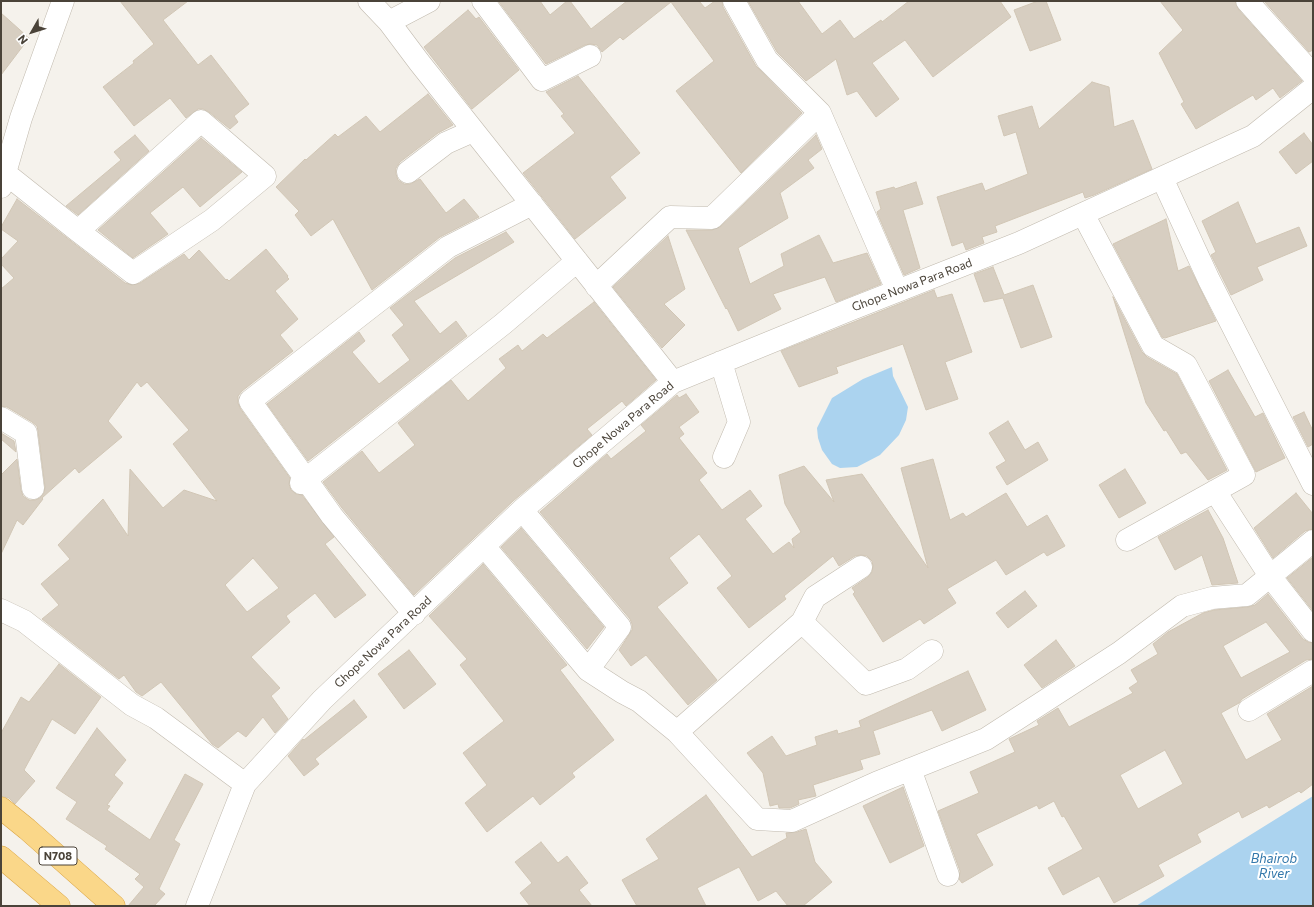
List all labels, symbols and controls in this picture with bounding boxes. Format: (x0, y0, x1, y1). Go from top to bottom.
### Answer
north arrow (12, 12, 52, 52)
text: N (15, 33, 30, 47)
street label: Ghope Nowa Para Road (850, 255, 974, 315)
street label: Ghope Nowa Para Road (569, 378, 677, 472)
street label: Ghope Nowa Para Road (331, 593, 435, 691)
road number: N708 (39, 847, 77, 865)
water label: Bhairob River (1251, 851, 1297, 882)

